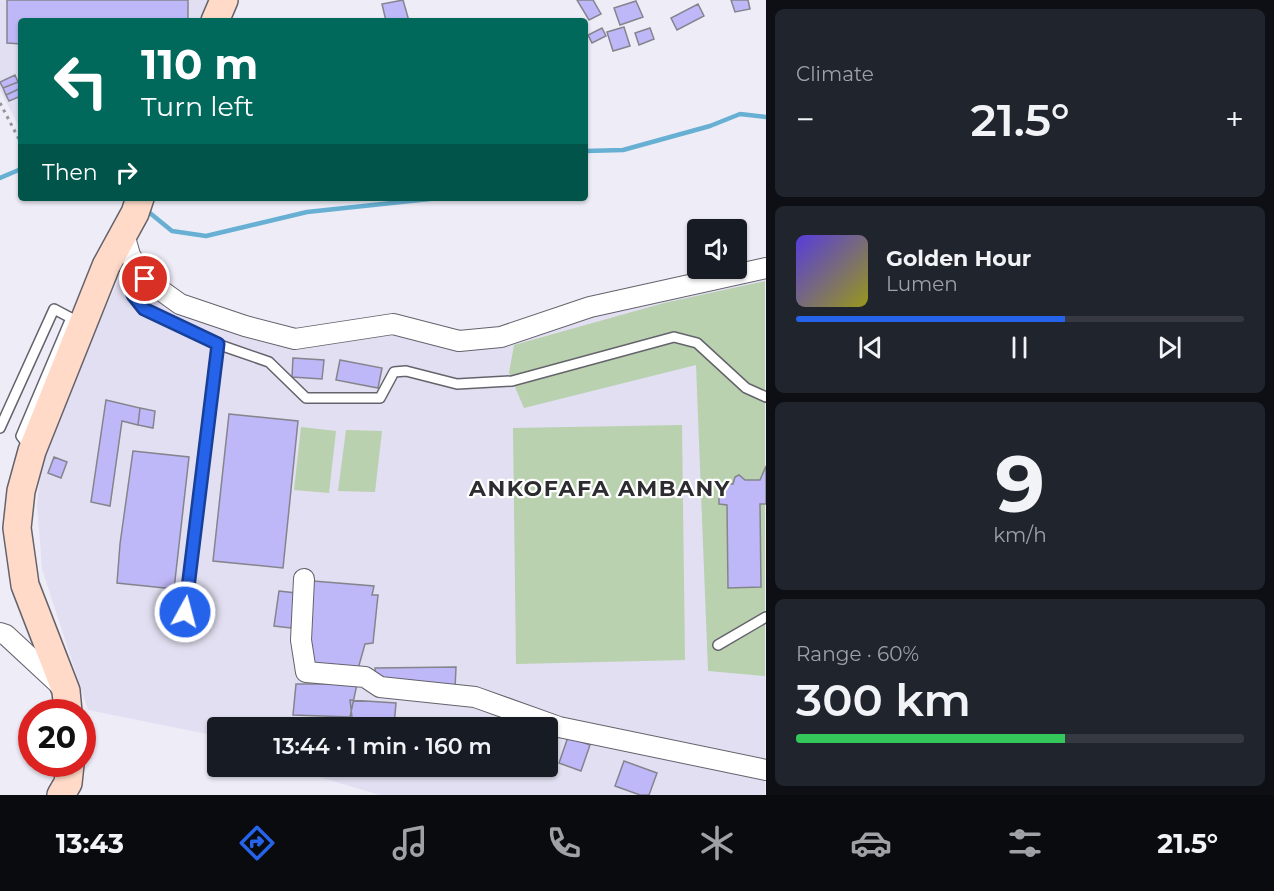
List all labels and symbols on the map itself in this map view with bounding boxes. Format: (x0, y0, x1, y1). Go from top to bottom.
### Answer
pin (119, 253, 170, 304)
district label: ANKOFAFA AMBANY (468, 475, 731, 502)
position arrow (153, 580, 217, 644)
speed limit sign: 20 (18, 699, 96, 777)

